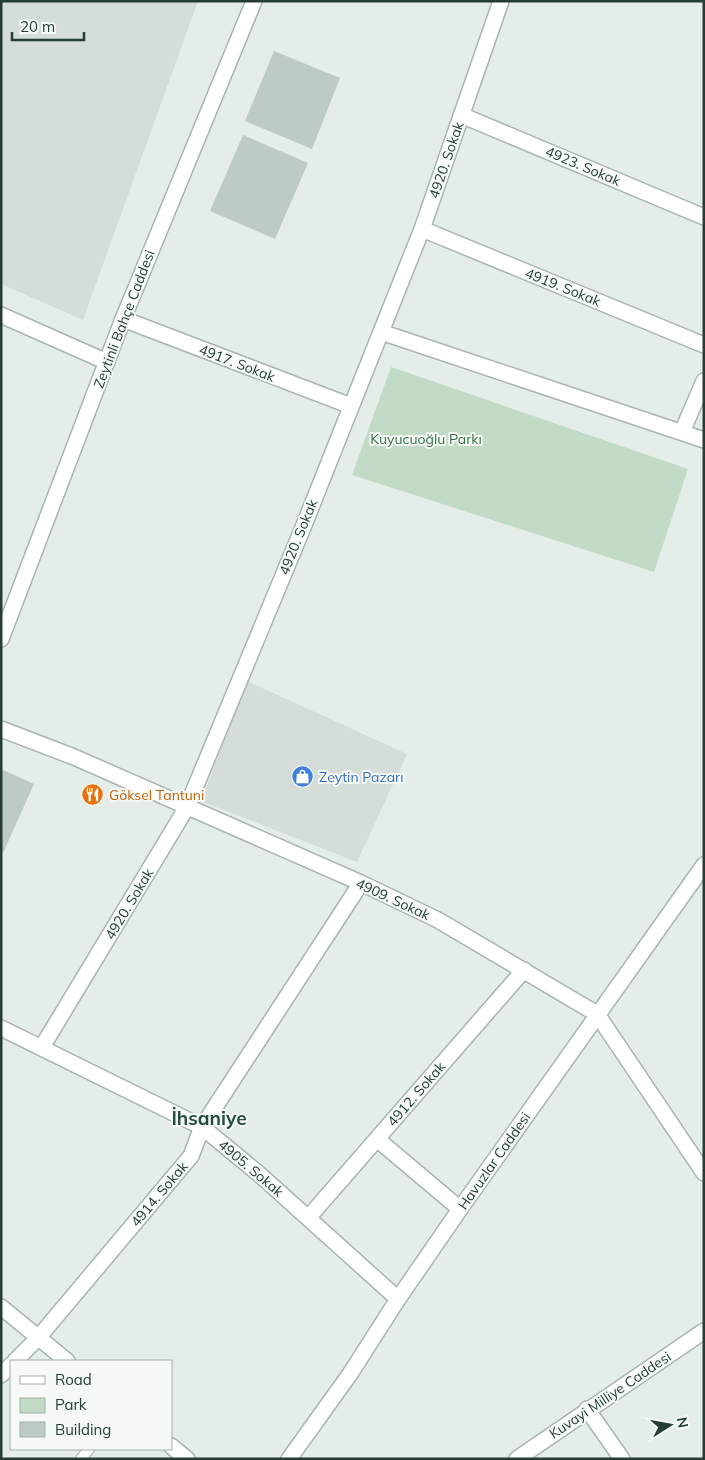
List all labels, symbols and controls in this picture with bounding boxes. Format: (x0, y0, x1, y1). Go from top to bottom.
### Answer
scale bar (12, 10, 85, 42)
text: 20 m (20, 17, 55, 36)
street label: 4920. Sokak (424, 119, 468, 201)
street label: 4923. Sokak (543, 142, 624, 190)
street label: Zeytinli Bahçe Caddesi (89, 247, 159, 391)
street label: 4919. Sokak (523, 264, 604, 311)
street label: 4917. Sokak (196, 340, 278, 386)
park label: Kuyucuoğlu Parkı (370, 430, 482, 448)
street label: 4920. Sokak (275, 496, 322, 577)
shop icon: Zeytin Pazarı (291, 765, 315, 789)
place label: Zeytin Pazarı (319, 768, 404, 786)
restaurant icon: Göksel Tantuni (81, 783, 105, 807)
place label: Göksel Tantuni (109, 786, 204, 804)
street label: 4920. Sokak (101, 864, 158, 943)
street label: 4909. Sokak (353, 874, 434, 924)
street label: 4912. Sokak (383, 1057, 450, 1130)
district label: İhsaniye (171, 1106, 247, 1130)
street label: Havuzlar Caddesi (454, 1109, 534, 1213)
street label: 4905. Sokak (215, 1135, 288, 1201)
street label: 4914. Sokak (126, 1157, 192, 1230)
street label: Kuvayi Milliye Caddesi (546, 1347, 674, 1443)
legend (10, 1360, 172, 1450)
text: Road (55, 1370, 92, 1389)
text: Park (55, 1395, 87, 1414)
north arrow (645, 1400, 695, 1450)
text: N (673, 1416, 693, 1429)
text: Building (55, 1420, 111, 1439)

